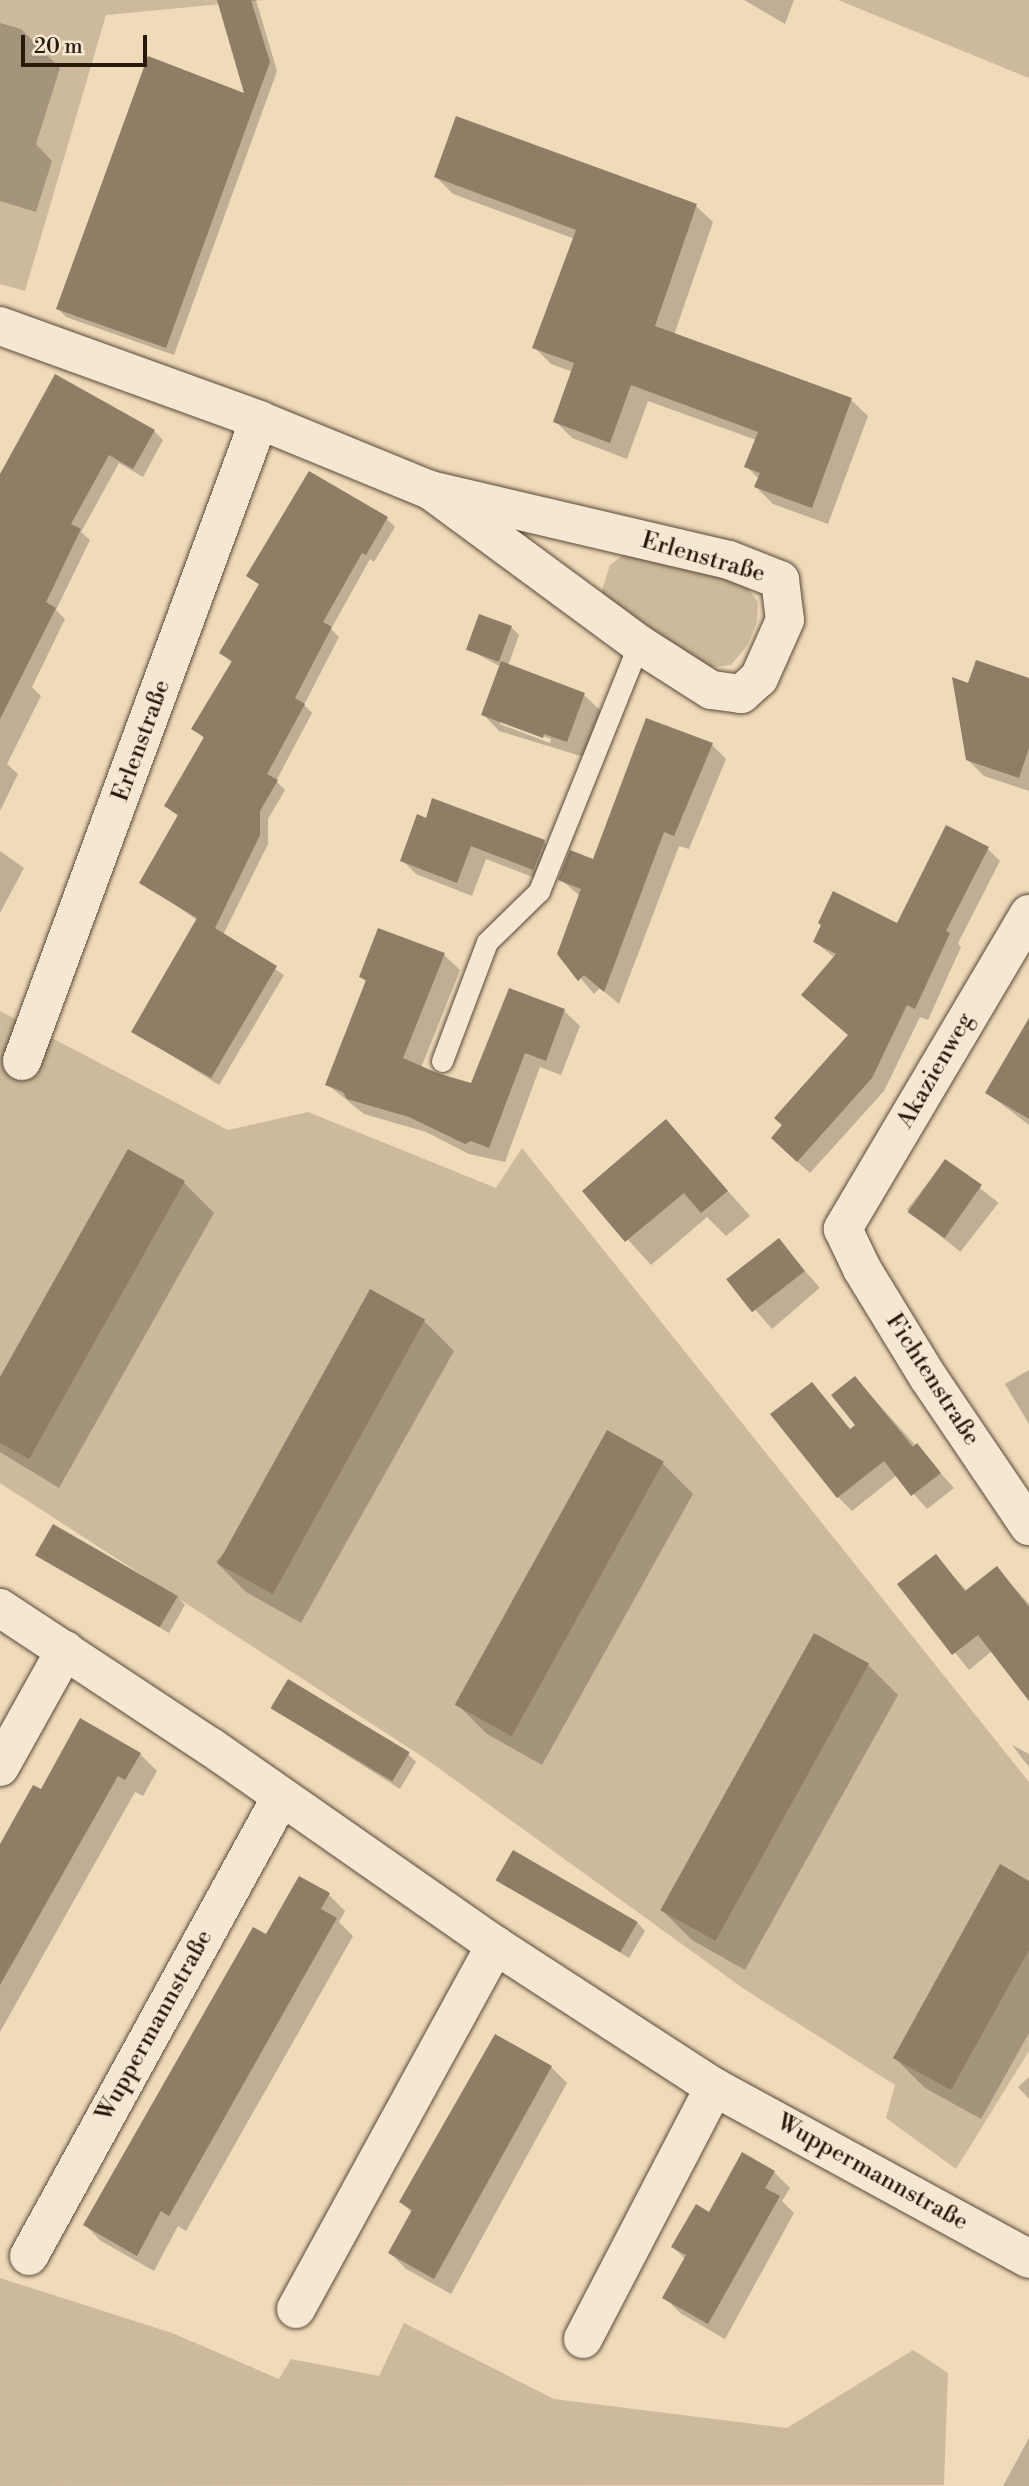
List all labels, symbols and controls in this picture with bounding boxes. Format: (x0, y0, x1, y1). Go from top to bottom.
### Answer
scale bar (24, 21, 150, 65)
text: 20 m (34, 34, 83, 60)
street label: Erlenstraße (638, 527, 768, 589)
street label: Erlenstraße (107, 676, 177, 806)
street label: Akazienweg (891, 1008, 981, 1134)
street label: Fichtenstraße (879, 1309, 985, 1451)
street label: Wuppermannstraße (90, 1925, 220, 2127)
street label: Wuppermannstraße (771, 2108, 973, 2238)

